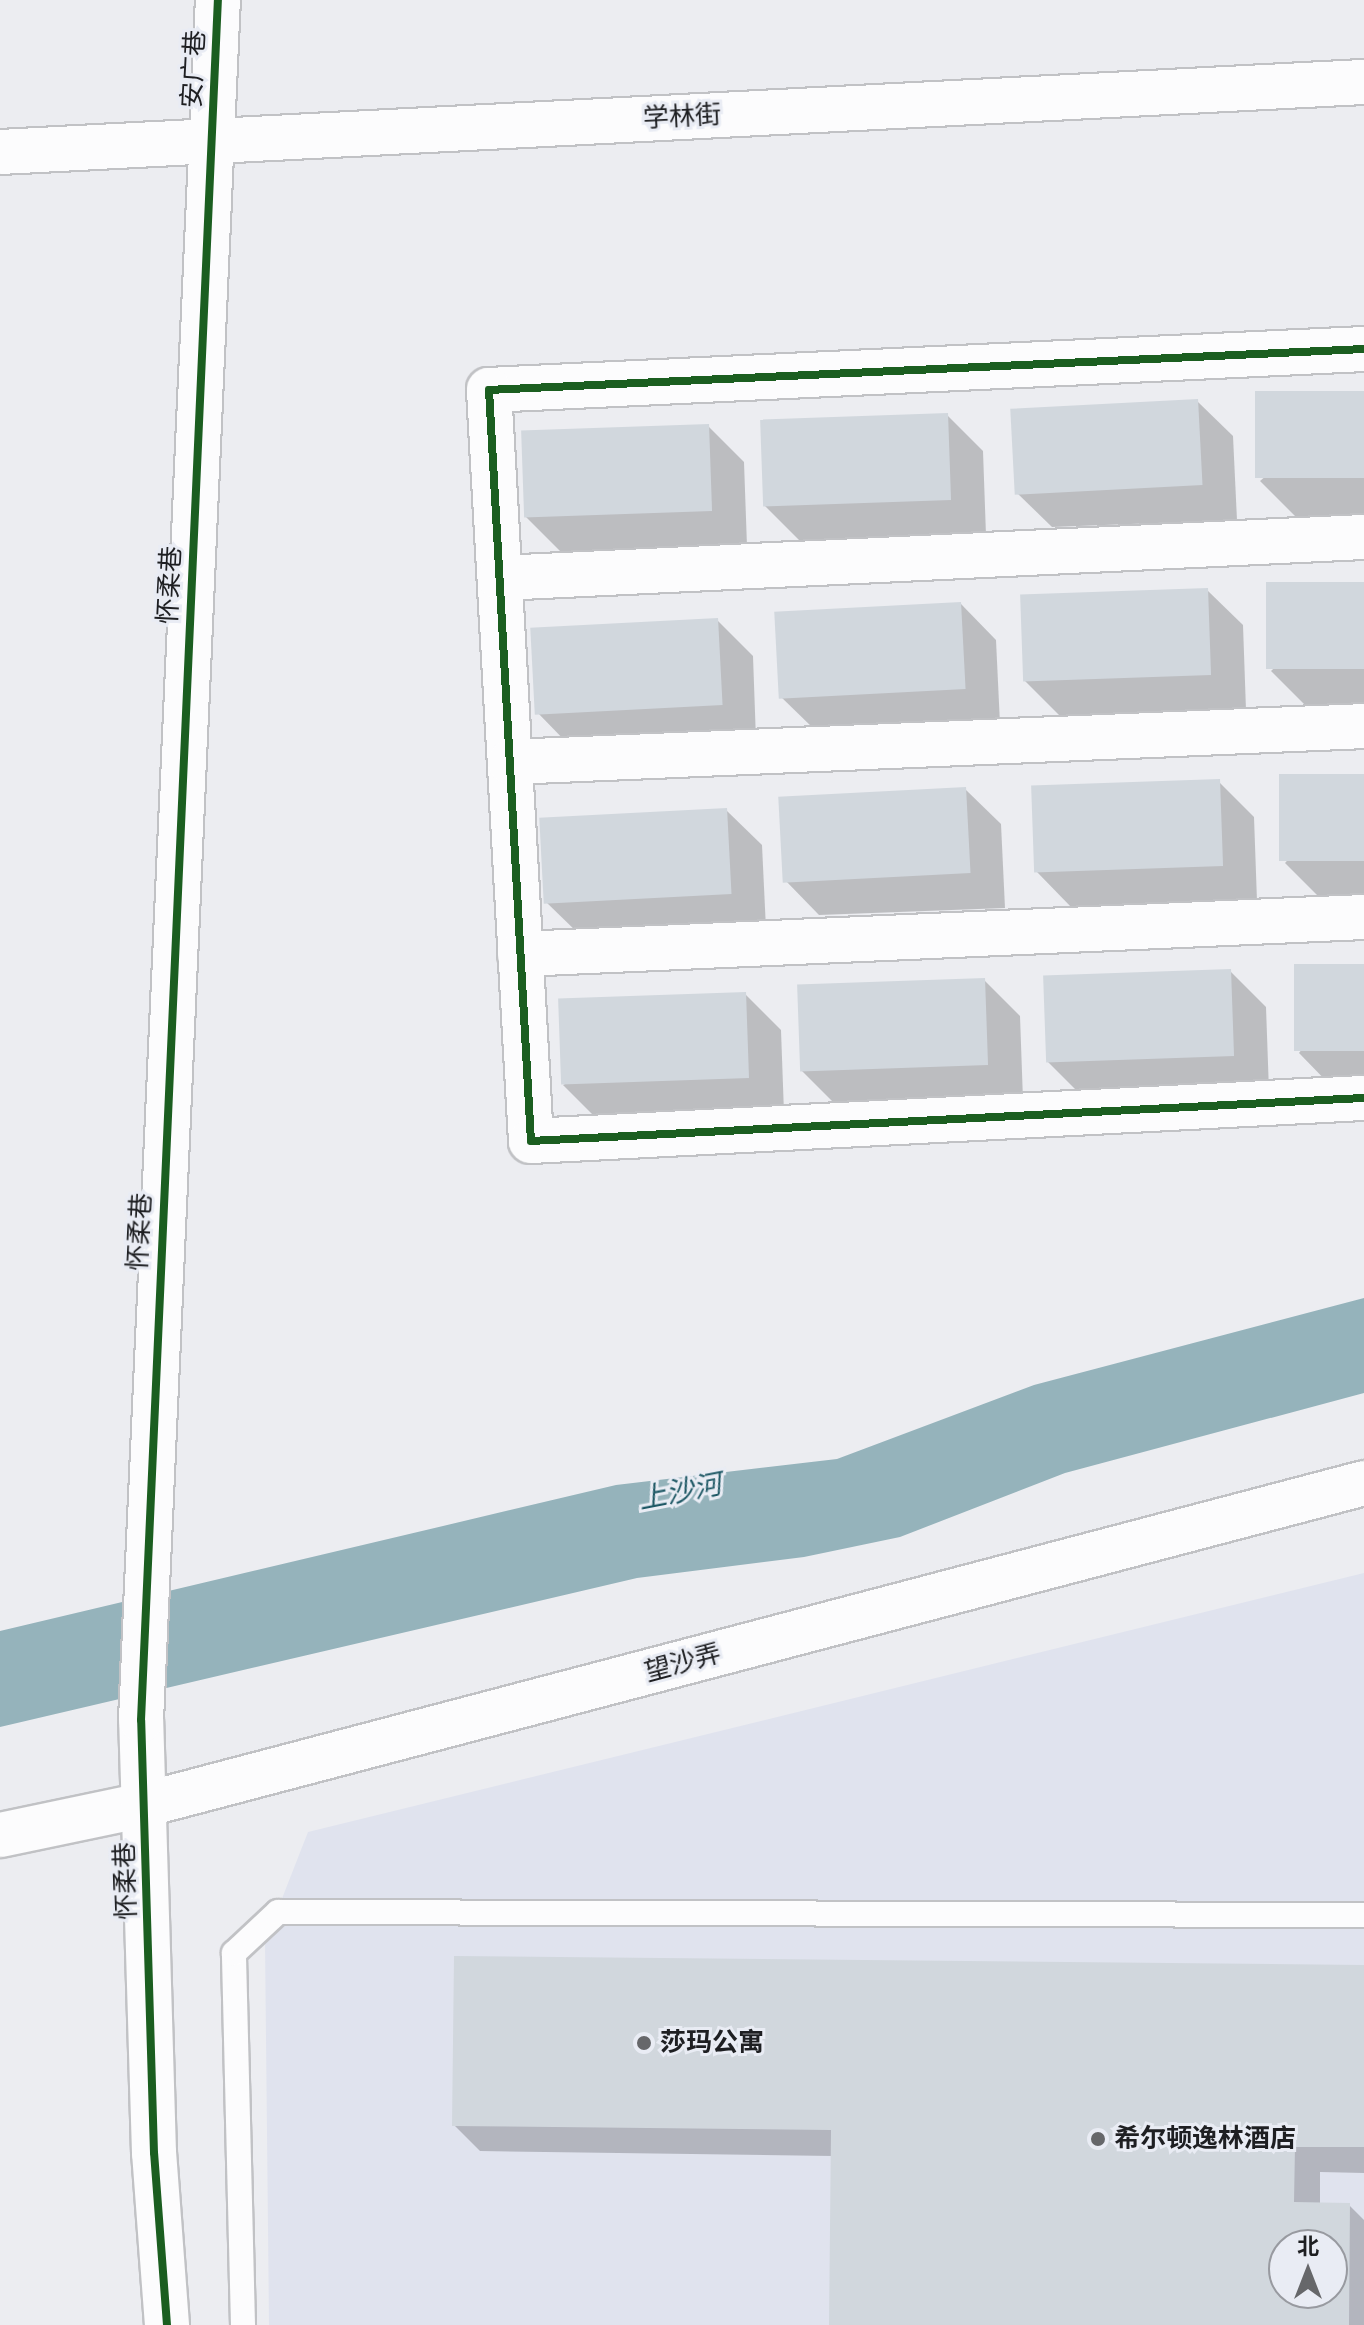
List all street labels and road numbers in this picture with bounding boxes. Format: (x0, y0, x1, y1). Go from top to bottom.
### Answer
street label: 安广巷 (176, 29, 212, 109)
street label: 学林街 (642, 99, 722, 135)
street label: 怀柔巷 (152, 545, 188, 625)
street label: 怀柔巷 (122, 1192, 158, 1272)
street label: 望沙弄 (641, 1638, 725, 1688)
street label: 怀柔巷 (109, 1841, 143, 1921)

